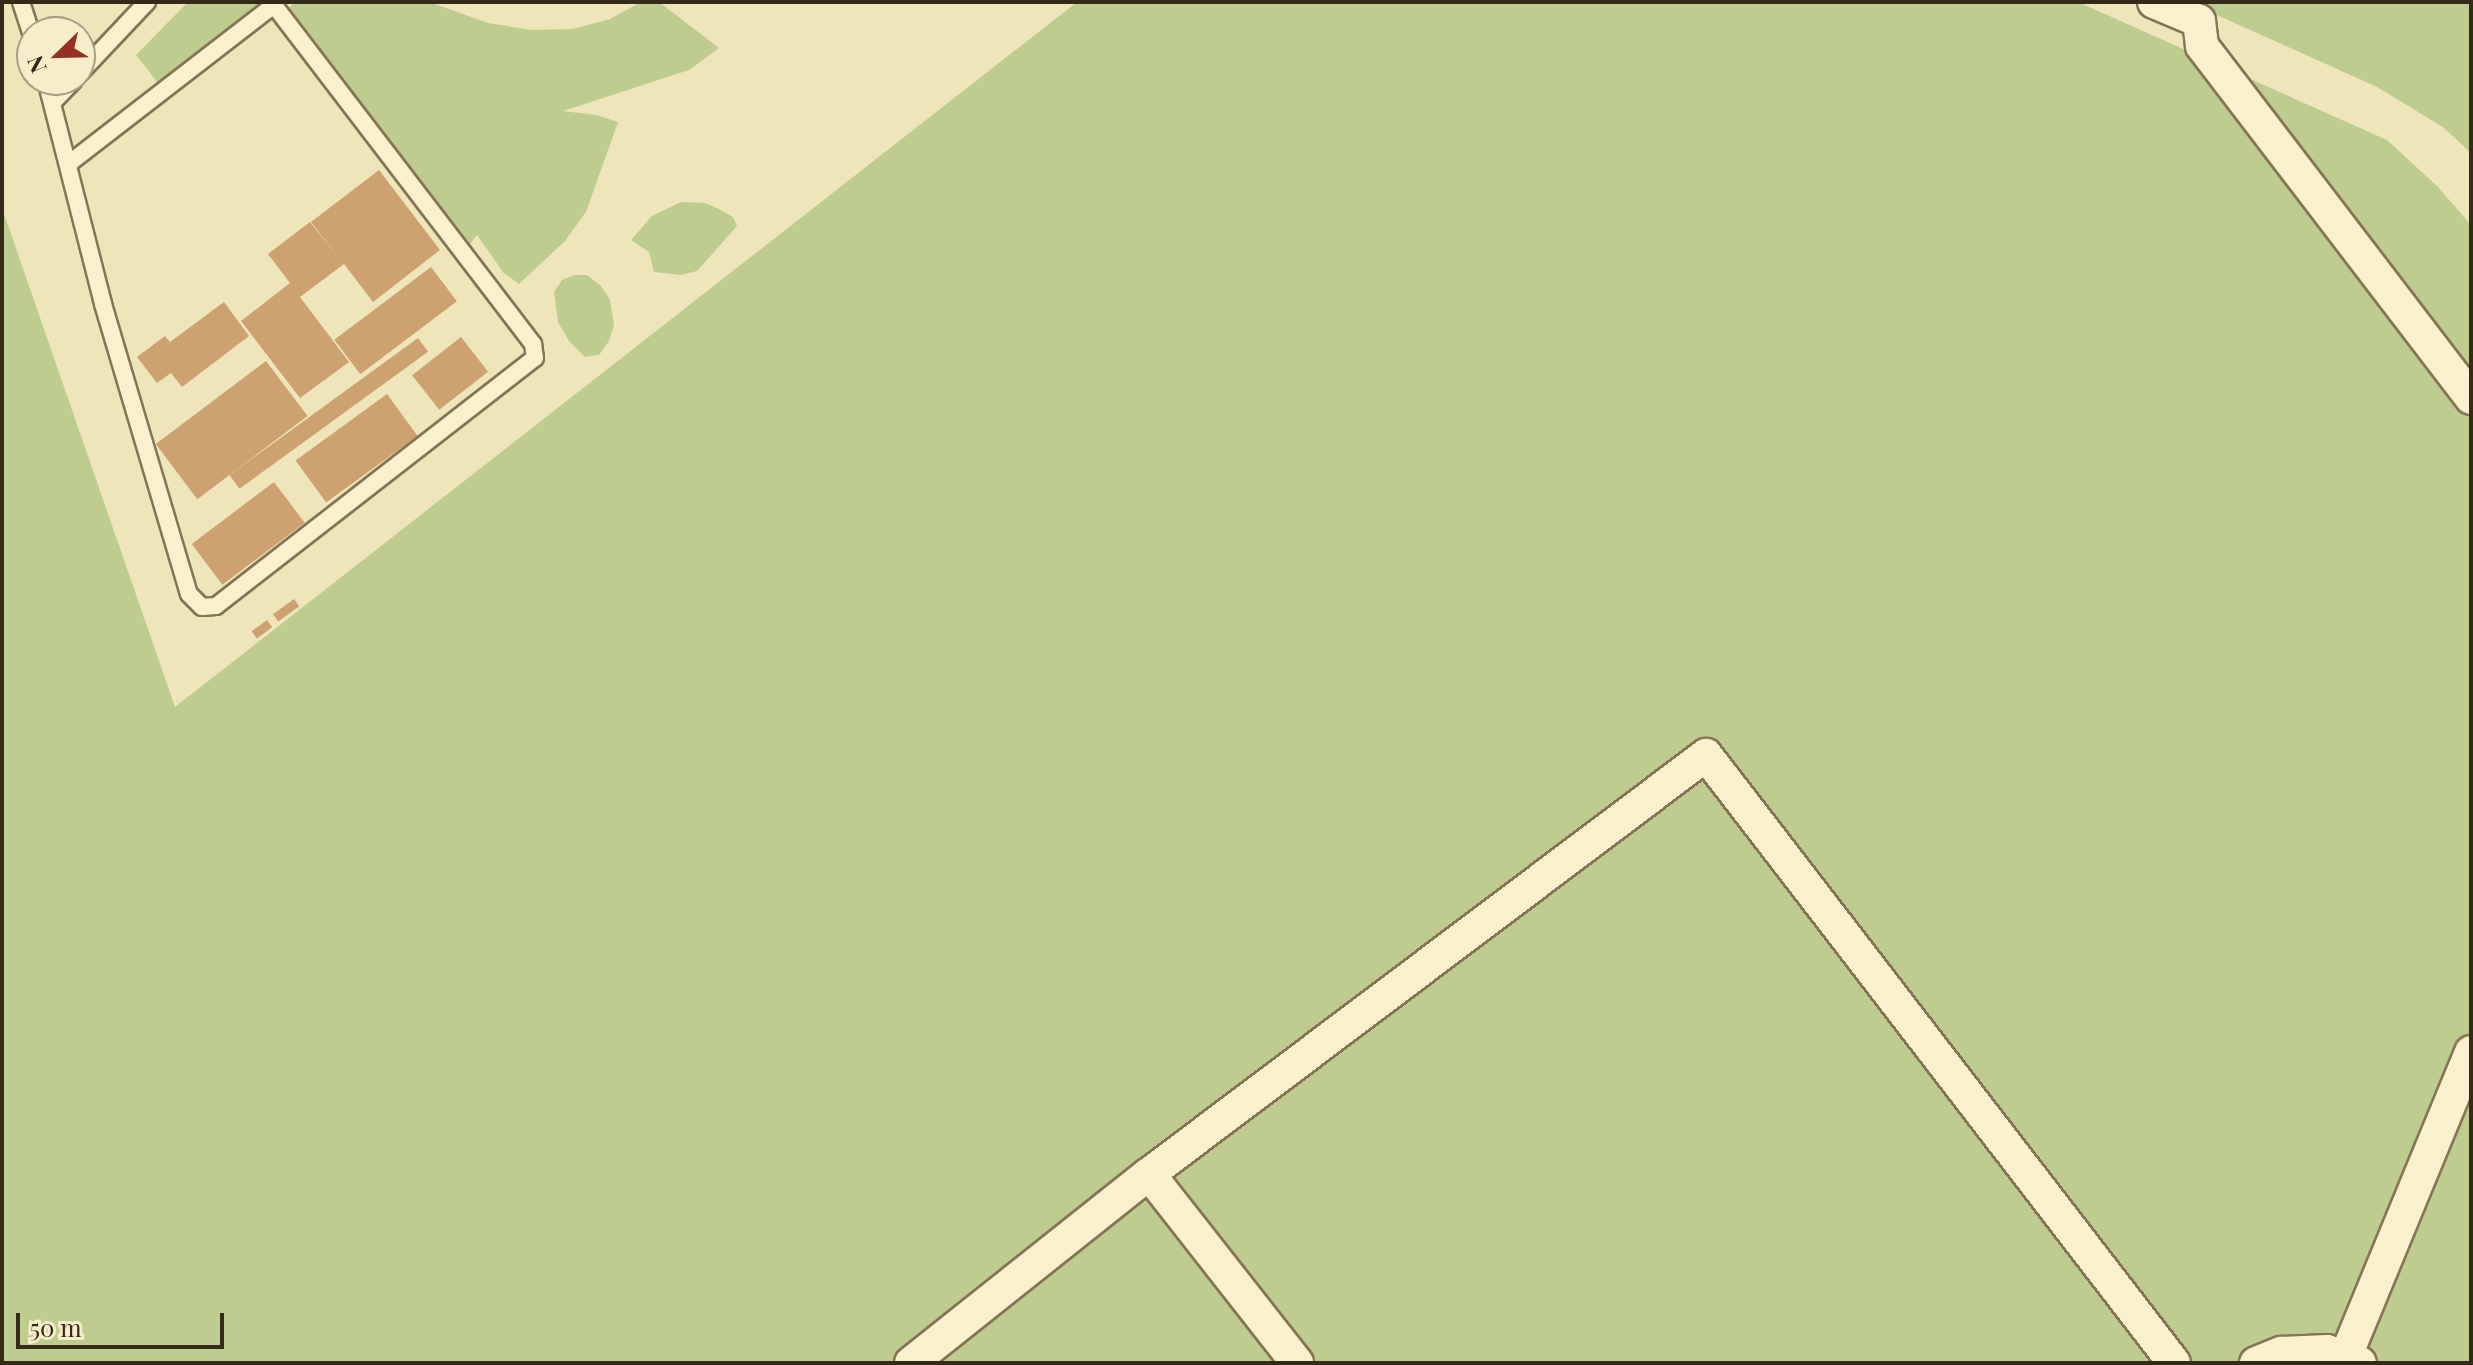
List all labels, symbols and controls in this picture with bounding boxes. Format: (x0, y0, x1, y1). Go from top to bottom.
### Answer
north arrow (16, 16, 96, 96)
text: N (19, 51, 53, 78)
scale bar (20, 1297, 228, 1347)
text: 50 m (30, 1311, 82, 1343)

